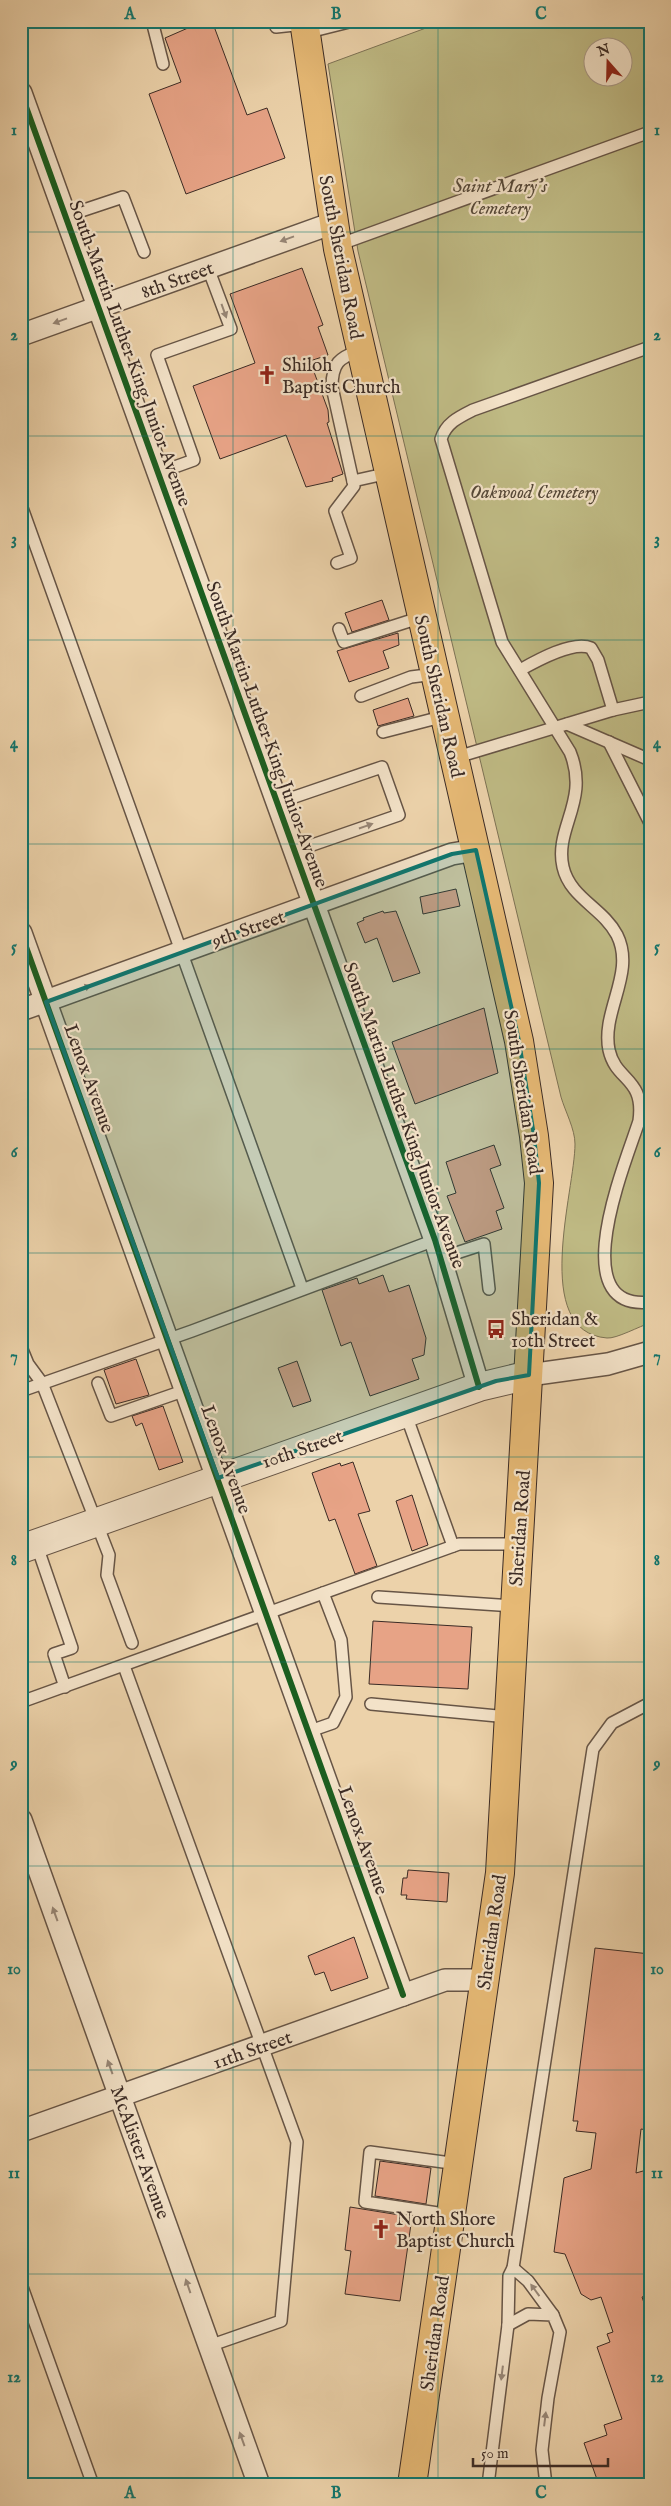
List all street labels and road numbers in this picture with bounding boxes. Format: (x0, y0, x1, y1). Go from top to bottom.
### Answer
street label: South Sheridan Road (312, 173, 368, 342)
street label: South Martin Luther King Junior Avenue (62, 197, 196, 510)
street label: 8th Street (138, 257, 218, 305)
street label: South Martin Luther King Junior Avenue (199, 578, 333, 891)
street label: South Sheridan Road (408, 613, 469, 781)
street label: 9th Street (208, 905, 289, 955)
street label: South Martin Luther King Junior Avenue (336, 959, 470, 1272)
street label: South Sheridan Road (497, 1008, 547, 1177)
street label: Lenox Avenue (57, 1021, 119, 1137)
street label: Lenox Avenue (194, 1402, 256, 1518)
street label: 10th Street (259, 1425, 347, 1475)
street label: Sheridan Road (505, 1469, 537, 1587)
street label: Lenox Avenue (331, 1783, 393, 1899)
street label: Sheridan Road (473, 1872, 513, 1991)
street label: 11th Street (210, 2026, 296, 2076)
street label: McAlister Avenue (104, 2083, 174, 2223)
street label: Sheridan Road (416, 2273, 456, 2392)

